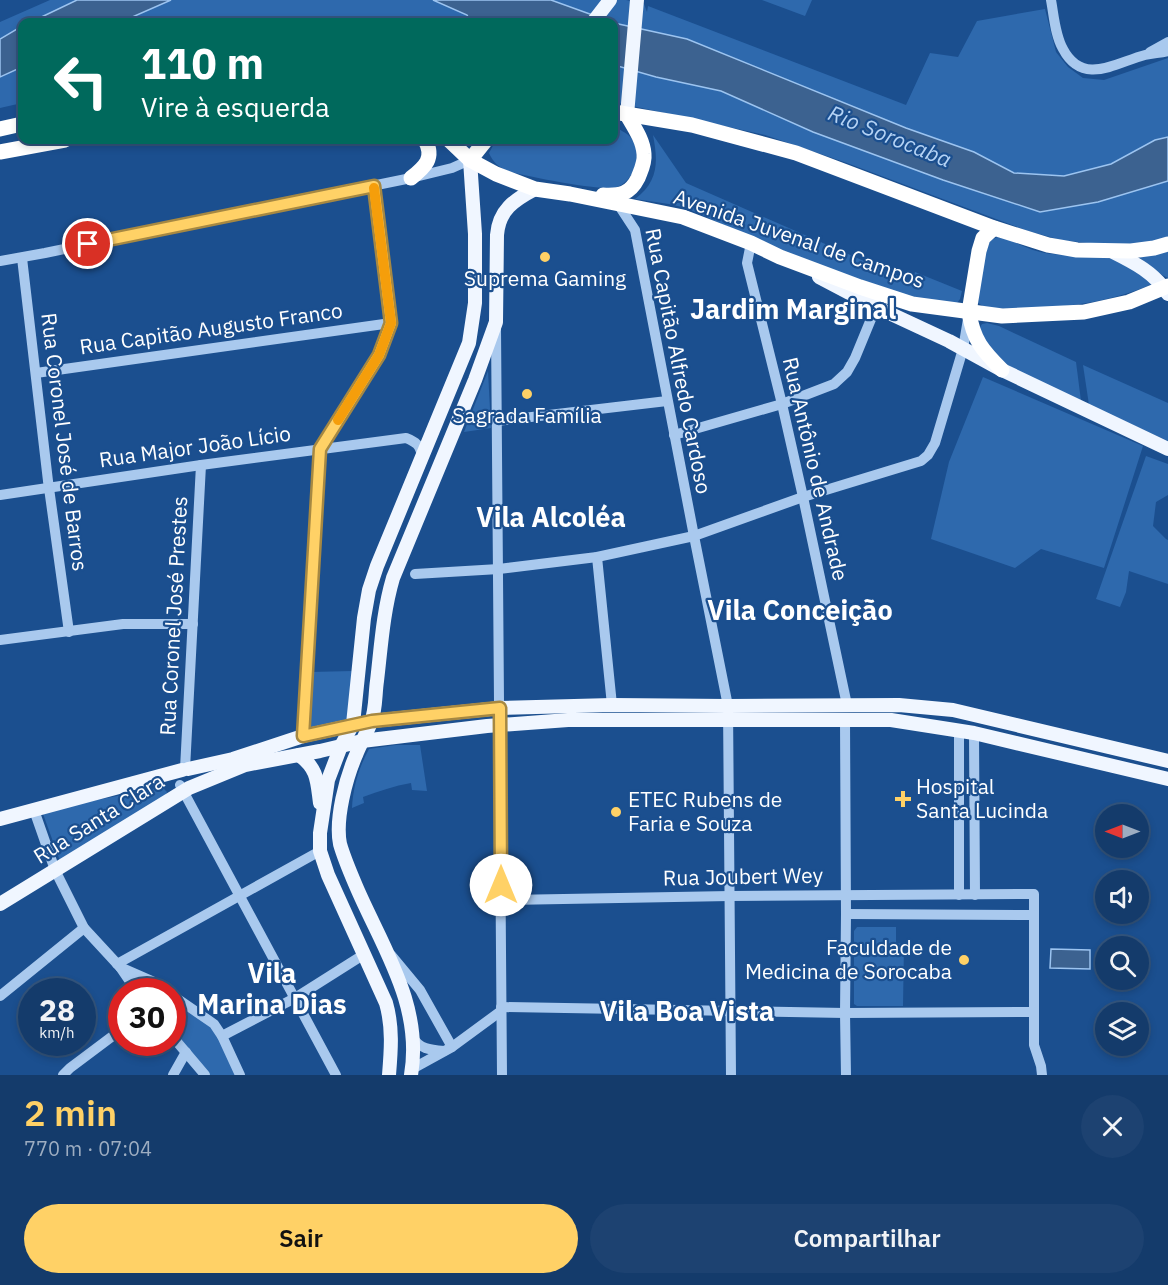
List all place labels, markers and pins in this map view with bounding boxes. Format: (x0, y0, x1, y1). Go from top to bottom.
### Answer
pin (62, 218, 113, 269)
marker: Suprema Gaming (538, 250, 552, 264)
place label: Suprema Gaming (464, 264, 626, 292)
marker: Sagrada Família (520, 387, 534, 401)
place label: Sagrada Família (452, 401, 602, 429)
place label: Hospital Santa Lucinda (916, 772, 1048, 824)
place label: ETEC Rubens de Faria e Souza (628, 785, 782, 837)
marker: Hospital Santa Lucinda (894, 790, 912, 808)
marker: ETEC Rubens de Faria e Souza (609, 805, 623, 819)
place label: Faculdade de Medicina de Sorocaba (745, 933, 952, 985)
marker: Faculdade de Medicina de Sorocaba (957, 953, 971, 967)

